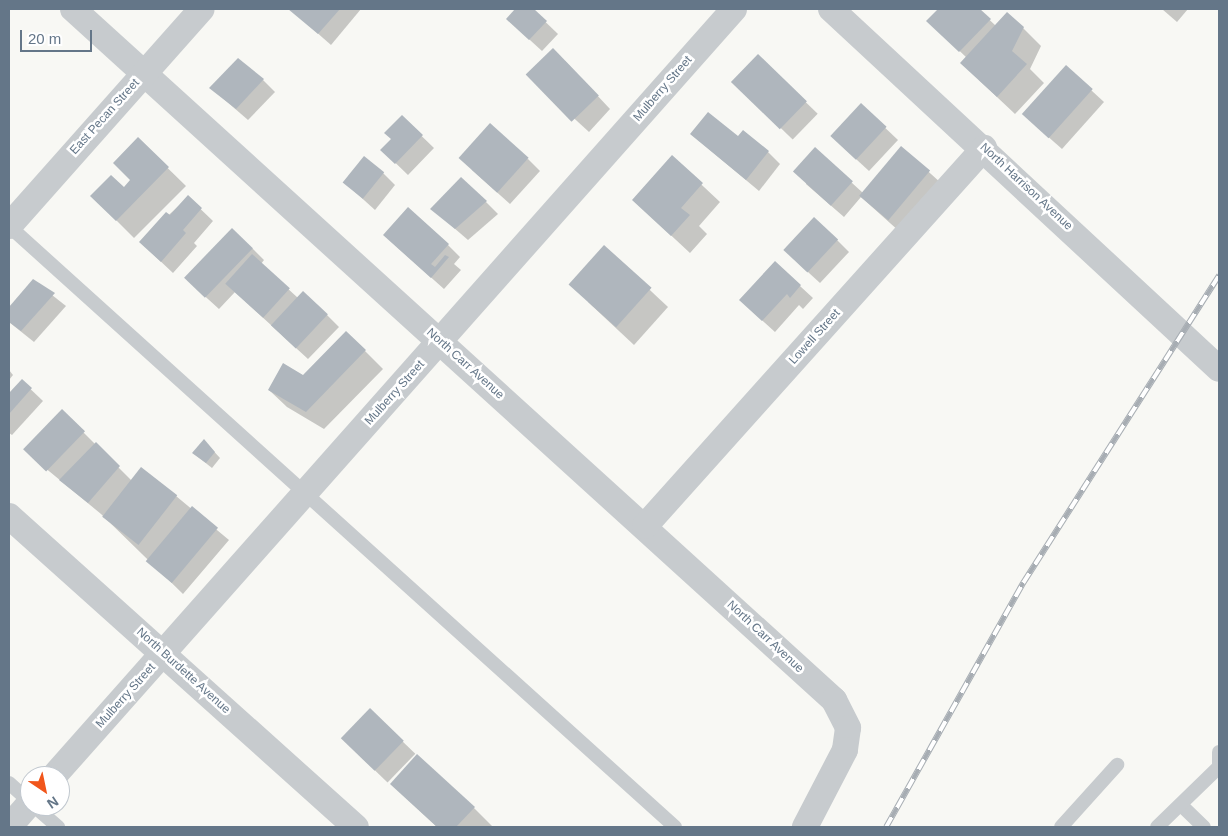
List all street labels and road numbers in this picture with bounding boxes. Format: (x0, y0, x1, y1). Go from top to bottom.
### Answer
street label: Mulberry Street (631, 53, 695, 125)
street label: East Pecan Street (67, 76, 143, 158)
street label: North Harrison Avenue (977, 140, 1075, 234)
street label: Lowell Street (786, 306, 844, 368)
street label: North Carr Avenue (423, 325, 507, 403)
street label: Mulberry Street (362, 358, 428, 428)
street label: North Carr Avenue (724, 598, 806, 676)
street label: North Burdette Avenue (133, 625, 233, 717)
street label: Mulberry Street (93, 661, 159, 731)

